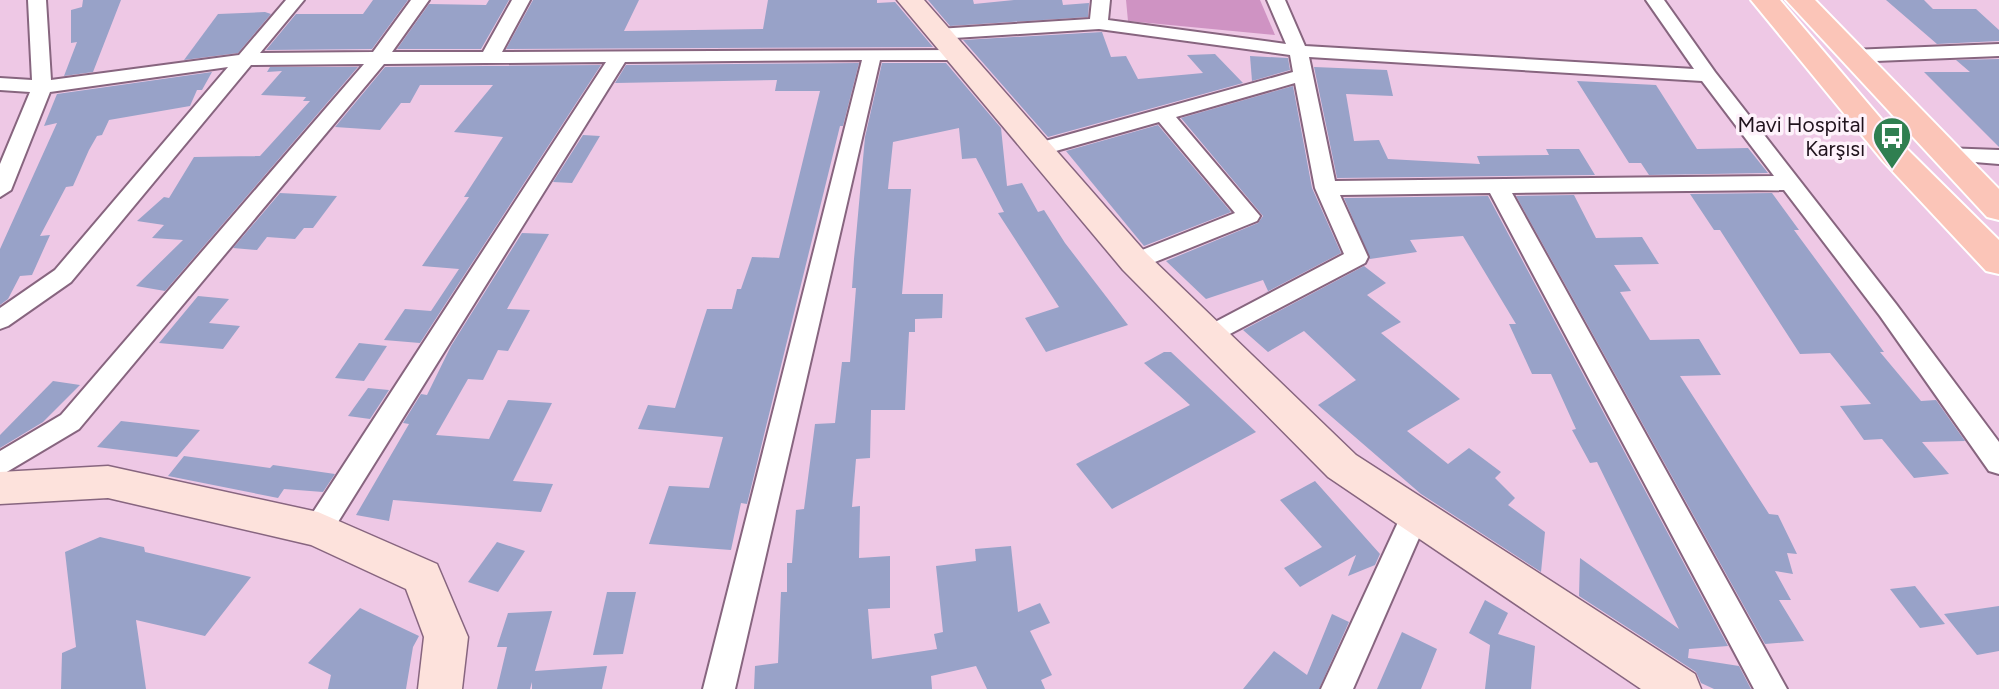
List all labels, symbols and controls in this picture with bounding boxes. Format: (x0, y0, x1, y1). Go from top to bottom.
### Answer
place label: Mavi Hospital Karşısı (1737, 112, 1865, 161)
bus stop icon: Mavi Hospital Karşısı (1871, 115, 1913, 170)

